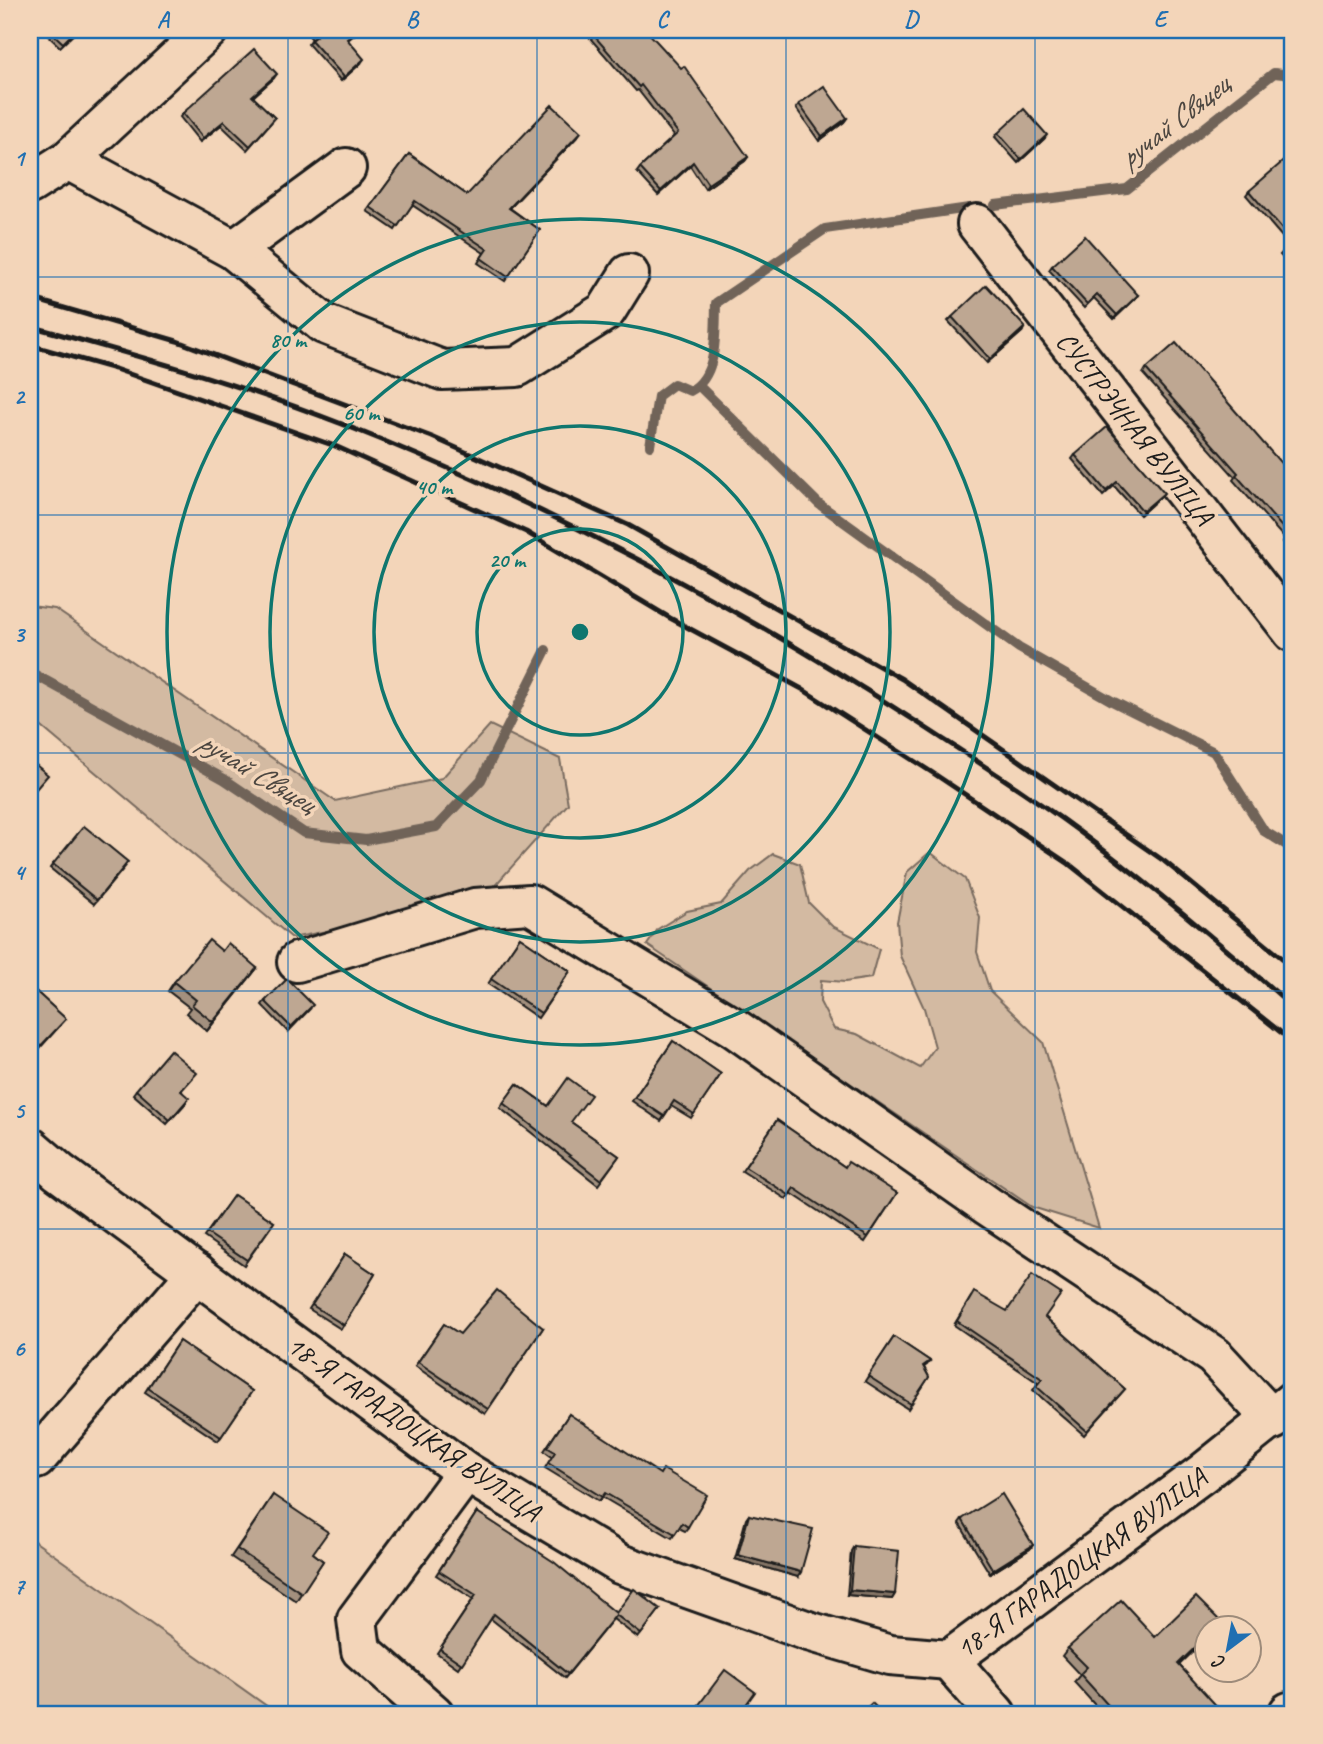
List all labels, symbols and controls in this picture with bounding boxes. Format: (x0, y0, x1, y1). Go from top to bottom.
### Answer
text: A (157, 5, 171, 34)
text: B (406, 5, 420, 34)
text: C (657, 5, 671, 34)
text: D (904, 5, 920, 34)
text: E (1154, 5, 1170, 34)
water label: ручай Свяцец (1110, 64, 1239, 177)
text: 1 (14, 144, 27, 173)
street label: СУСТРЭЧНАЯ ВУЛІЦА (1049, 324, 1223, 533)
text: 80 m (270, 327, 308, 353)
text: 2 (14, 382, 27, 411)
text: 60 m (343, 400, 381, 426)
text: 40 m (416, 474, 454, 500)
text: 20 m (489, 547, 527, 573)
text: 3 (14, 620, 27, 649)
centre of rings (568, 620, 592, 644)
water label: ручай Свяцец (190, 722, 325, 823)
text: 4 (14, 858, 27, 887)
text: 5 (14, 1096, 26, 1125)
street label: 18-Я ГАРАДОЦКАЯ ВУЛІЦА (280, 1327, 549, 1530)
text: 6 (14, 1334, 27, 1363)
street label: 18-Я ГАРАДОЦКАЯ ВУЛІЦА (949, 1459, 1215, 1666)
text: 7 (14, 1572, 27, 1601)
north arrow (1194, 1614, 1264, 1684)
text: С (1207, 1649, 1230, 1675)

